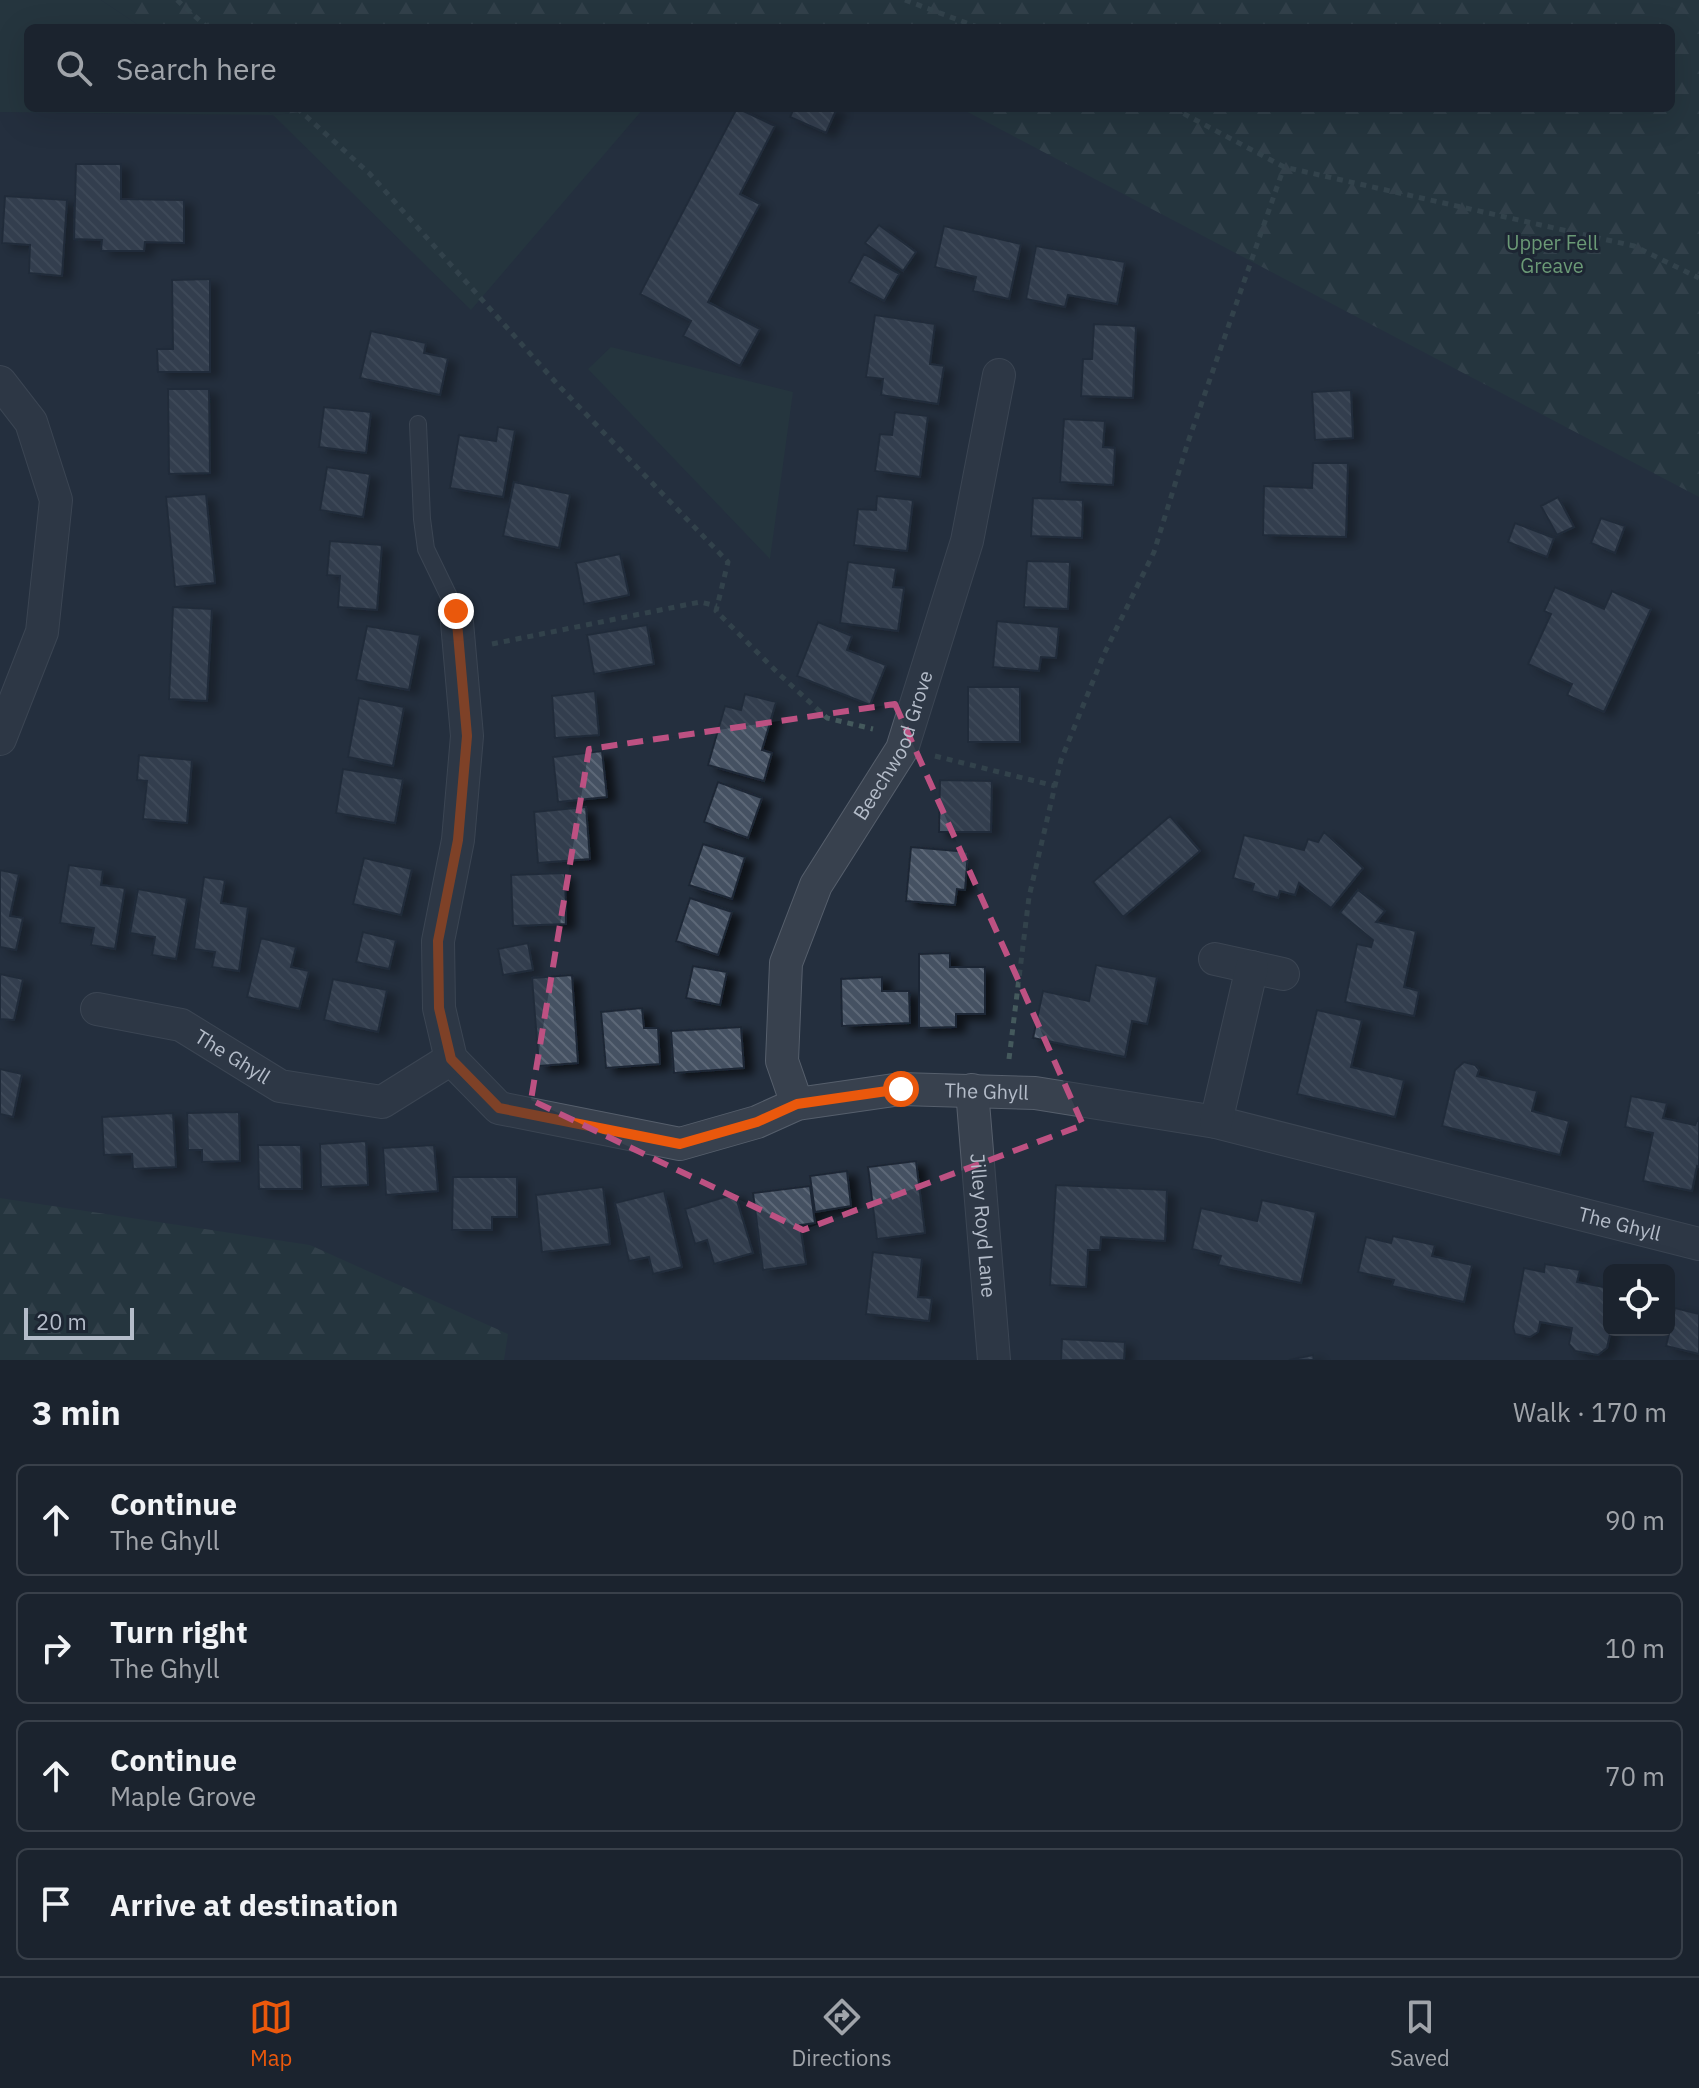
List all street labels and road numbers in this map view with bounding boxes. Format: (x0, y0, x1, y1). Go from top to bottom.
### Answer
street label: Beechwood Grove (846, 667, 939, 825)
street label: The Ghyll (190, 1023, 276, 1090)
street label: The Ghyll (944, 1076, 1029, 1106)
street label: Jilley Royd Lane (964, 1152, 1003, 1299)
street label: The Ghyll (1575, 1200, 1664, 1247)

